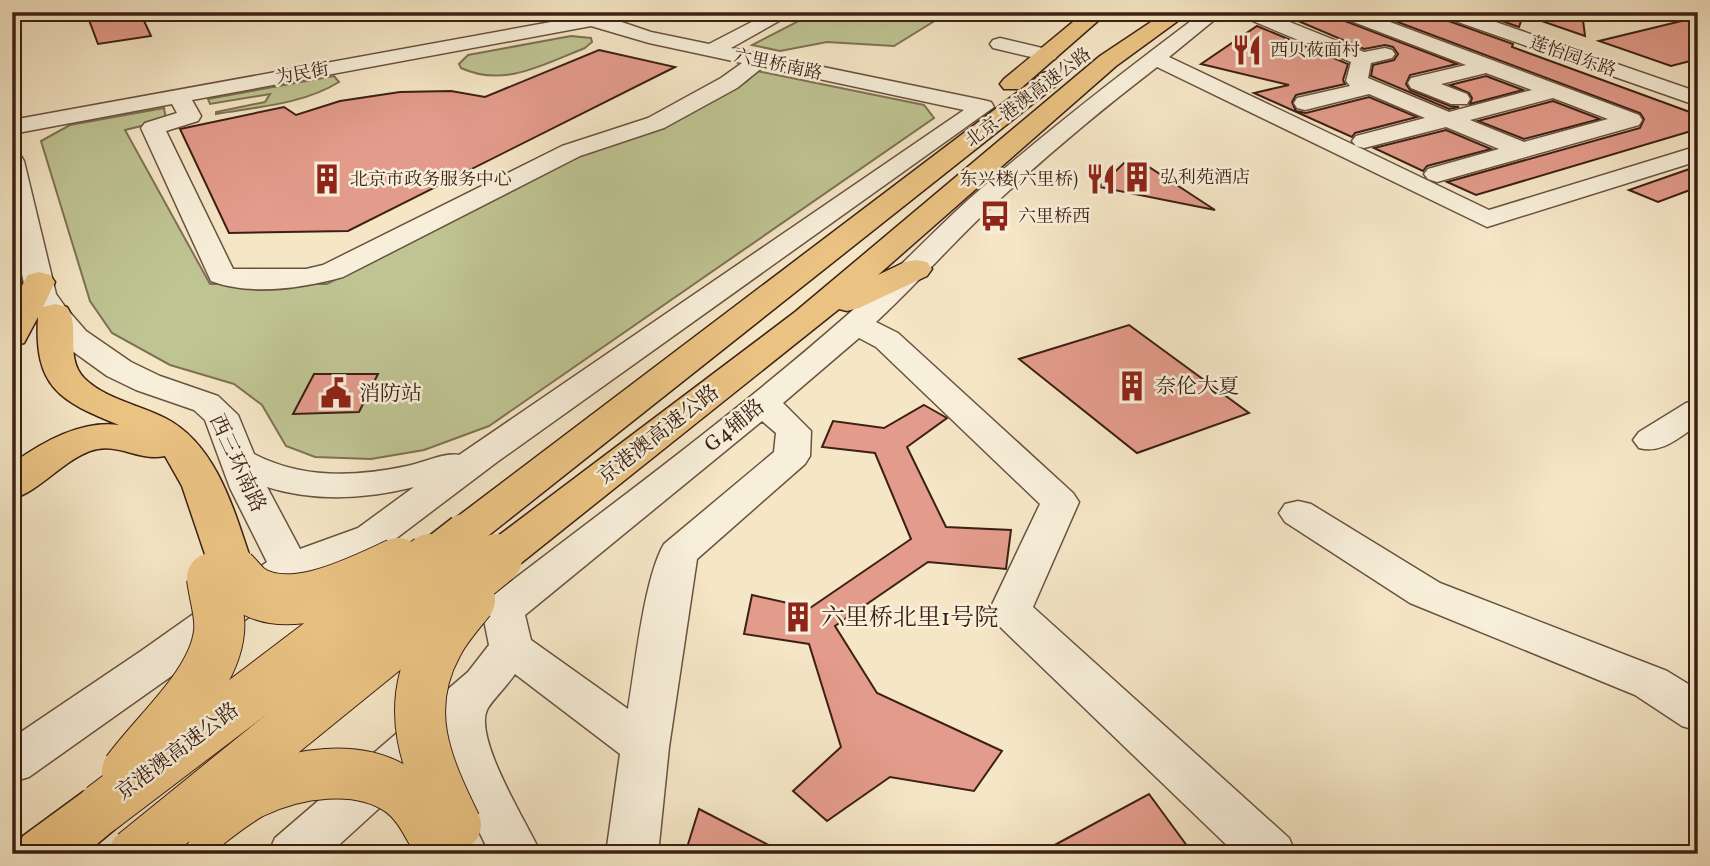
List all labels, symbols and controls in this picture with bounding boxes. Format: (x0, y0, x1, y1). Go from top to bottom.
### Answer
street label: 莲怡园东路 (1526, 31, 1619, 84)
restaurant icon: 西贝莜面村 (1230, 33, 1264, 67)
place label: 西贝莜面村 (1270, 39, 1360, 64)
street label: 北京-港澳高速公路 (961, 43, 1097, 154)
street label: 六里桥南路 (731, 44, 824, 87)
street label: 为民街 (274, 57, 331, 91)
building icon: 弘利苑酒店 (1120, 160, 1154, 194)
building icon: 北京市政务服务中心 (310, 162, 344, 196)
restaurant icon: 东兴楼(六里桥) (1084, 162, 1118, 196)
place label: 弘利苑酒店 (1160, 166, 1250, 191)
place label: 北京市政务服务中心 (350, 168, 512, 193)
place label: 东兴楼(六里桥) (960, 168, 1078, 193)
bus stop icon: 六里桥西 (978, 199, 1012, 233)
place label: 六里桥西 (1018, 205, 1090, 230)
building icon: 奈伦大夏 (1115, 369, 1149, 403)
place label: 奈伦大夏 (1155, 373, 1239, 402)
public building icon: 消防站 (319, 376, 353, 410)
street label: 京港澳高速公路 (592, 379, 726, 492)
place label: 消防站 (359, 380, 422, 409)
street label: G4辅路 (699, 393, 771, 459)
street label: 西三环南路 (201, 410, 272, 517)
building icon: 六里桥北里1号院 (781, 600, 815, 634)
place label: 六里桥北里1号院 (821, 602, 998, 636)
street label: 京港澳高速公路 (110, 696, 245, 808)

